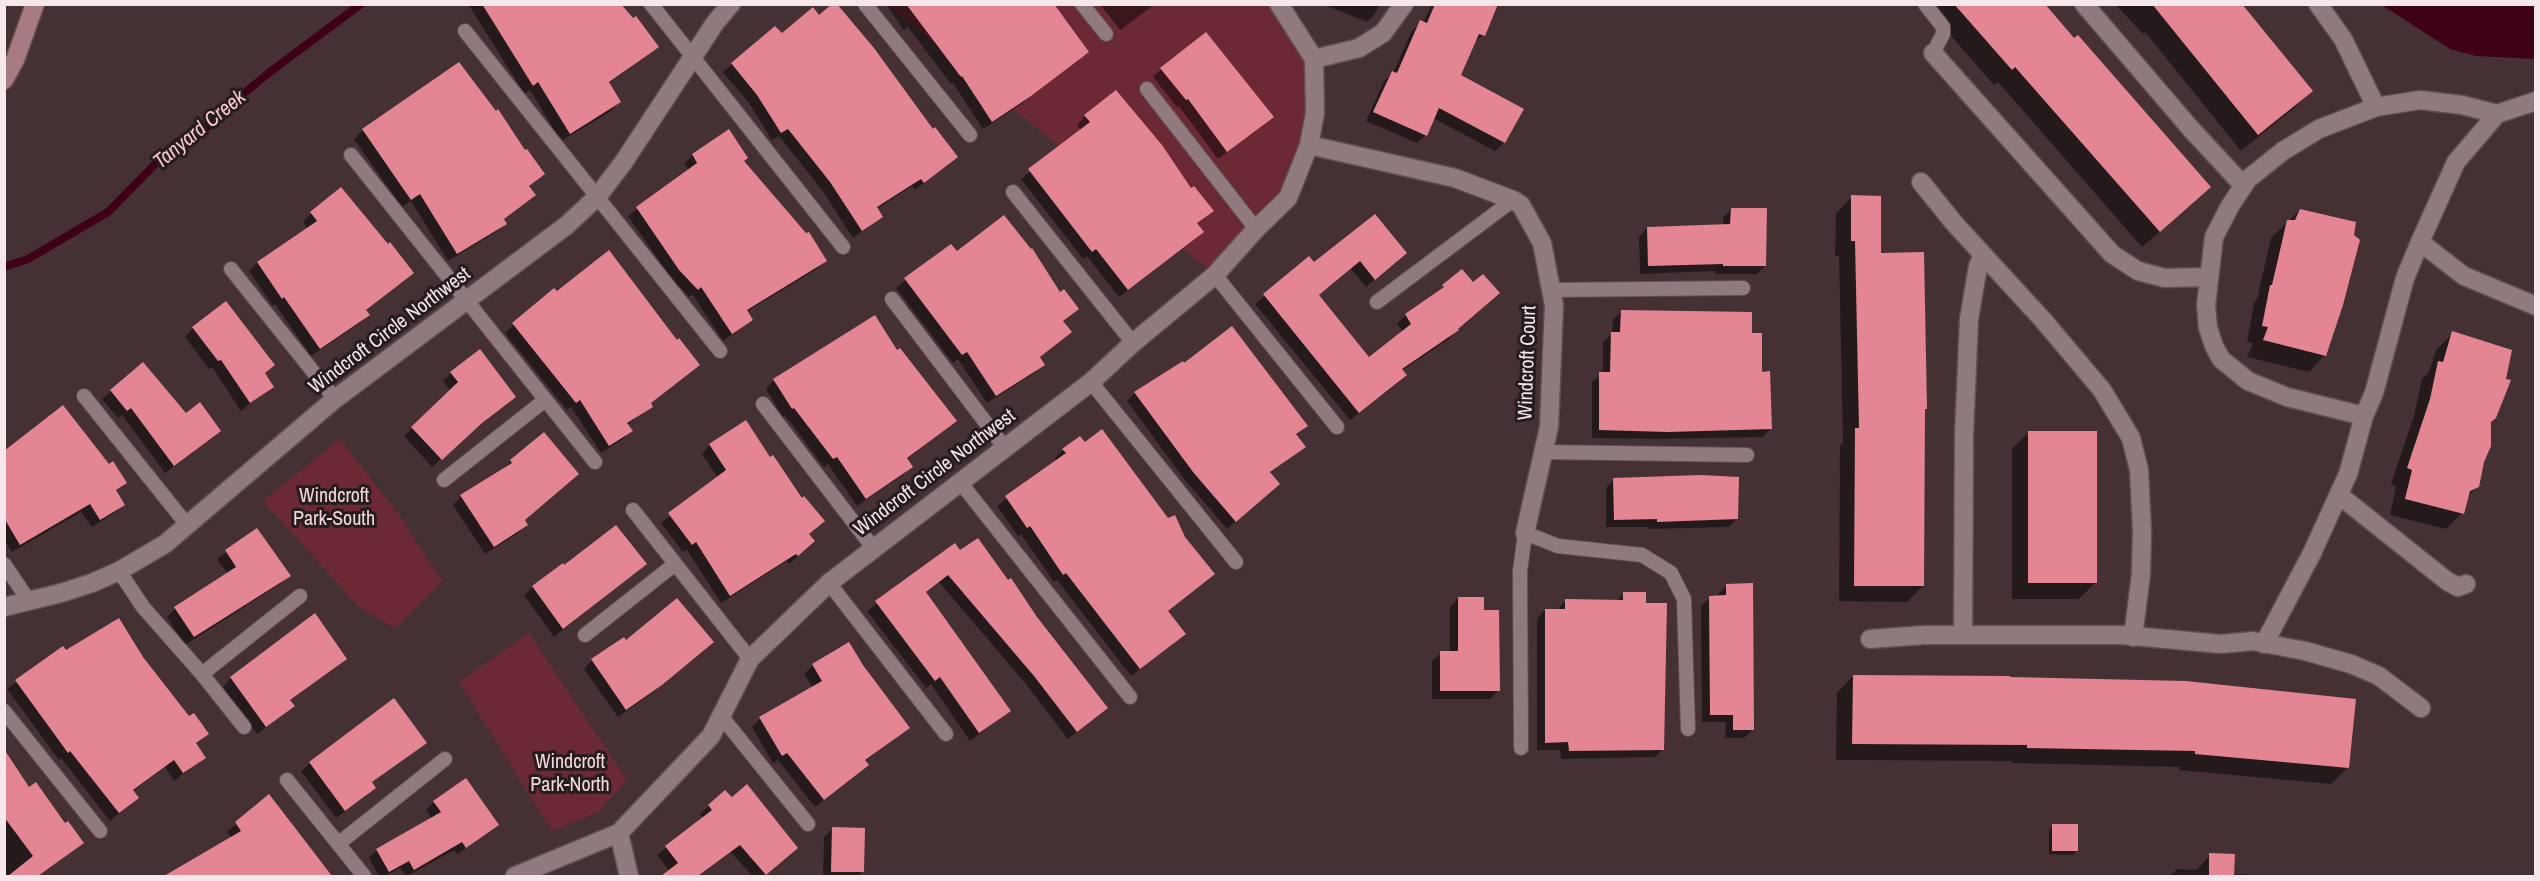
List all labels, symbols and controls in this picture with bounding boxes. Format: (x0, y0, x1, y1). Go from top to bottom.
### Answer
water label: Tanyard Creek (149, 85, 251, 175)
street label: Windcroft Circle Northwest (305, 262, 475, 400)
street label: Windcroft Court (1514, 305, 1542, 421)
street label: Windcroft Circle Northwest (850, 404, 1020, 542)
park label: Windcroft Park-South (293, 485, 375, 532)
park label: Windcroft Park-North (530, 751, 610, 798)

